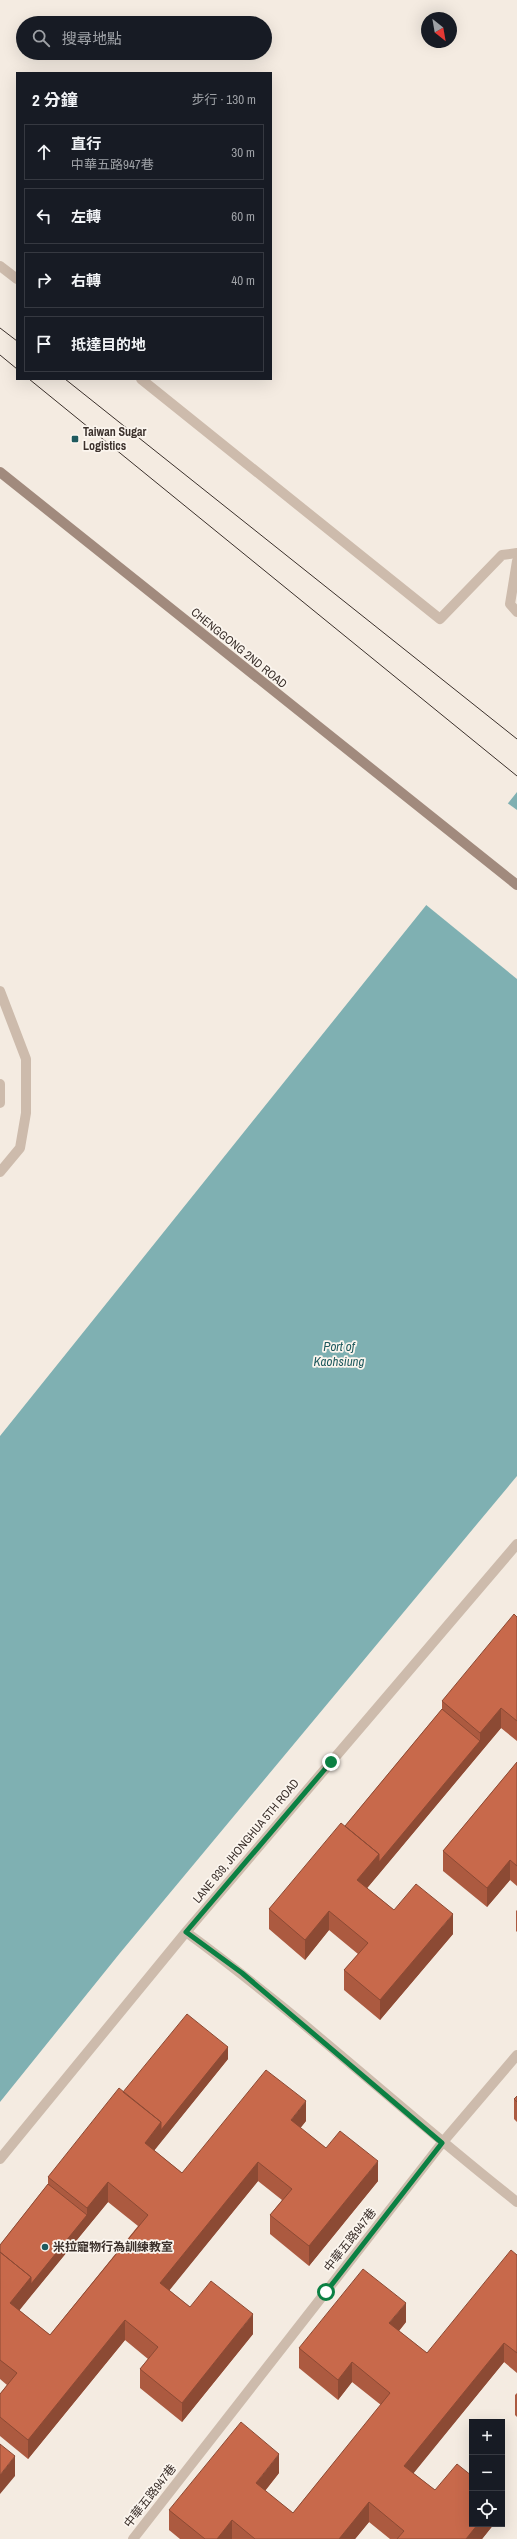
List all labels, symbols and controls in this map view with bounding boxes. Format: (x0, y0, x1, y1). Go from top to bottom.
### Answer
north arrow (421, 12, 457, 48)
search box (16, 16, 272, 60)
icon: search (30, 27, 52, 49)
text: 搜尋地點 (62, 28, 122, 49)
text: 2 分鐘 (32, 88, 78, 111)
text: 步行 · 130 m (191, 91, 256, 108)
text: 直行 (71, 133, 101, 154)
icon: ahead (33, 141, 55, 163)
text: 30 m (231, 144, 255, 161)
text: 中華五路947巷 (71, 156, 154, 173)
icon: left (33, 205, 55, 227)
text: 左轉 (71, 206, 101, 227)
text: 60 m (231, 208, 255, 225)
icon: right (33, 269, 55, 291)
text: 右轉 (71, 270, 101, 291)
text: 40 m (231, 272, 255, 289)
icon: arrive (33, 333, 55, 355)
text: 抵達目的地 (71, 334, 146, 355)
place label: Taiwan Sugar Logistics (83, 424, 146, 454)
marker: Taiwan Sugar Logistics (70, 434, 80, 444)
street label: CHENGGONG 2ND ROAD (188, 604, 290, 692)
water label: Port of Kaohsiung (314, 1338, 365, 1370)
route end (322, 1753, 340, 1771)
street label: LANE 939, JHONGHUA 5TH ROAD (189, 1776, 303, 1906)
street label: 中華五路947巷 (320, 2205, 380, 2275)
place label: 米拉寵物行為訓練教室 (53, 2239, 173, 2255)
marker: 米拉寵物行為訓練教室 (40, 2242, 50, 2252)
route start (317, 2283, 335, 2301)
map controls (469, 2419, 505, 2527)
button: + (469, 2419, 505, 2455)
button: − (469, 2455, 505, 2491)
street label: 中華五路947巷 (120, 2461, 180, 2531)
button: locate (469, 2491, 505, 2527)

